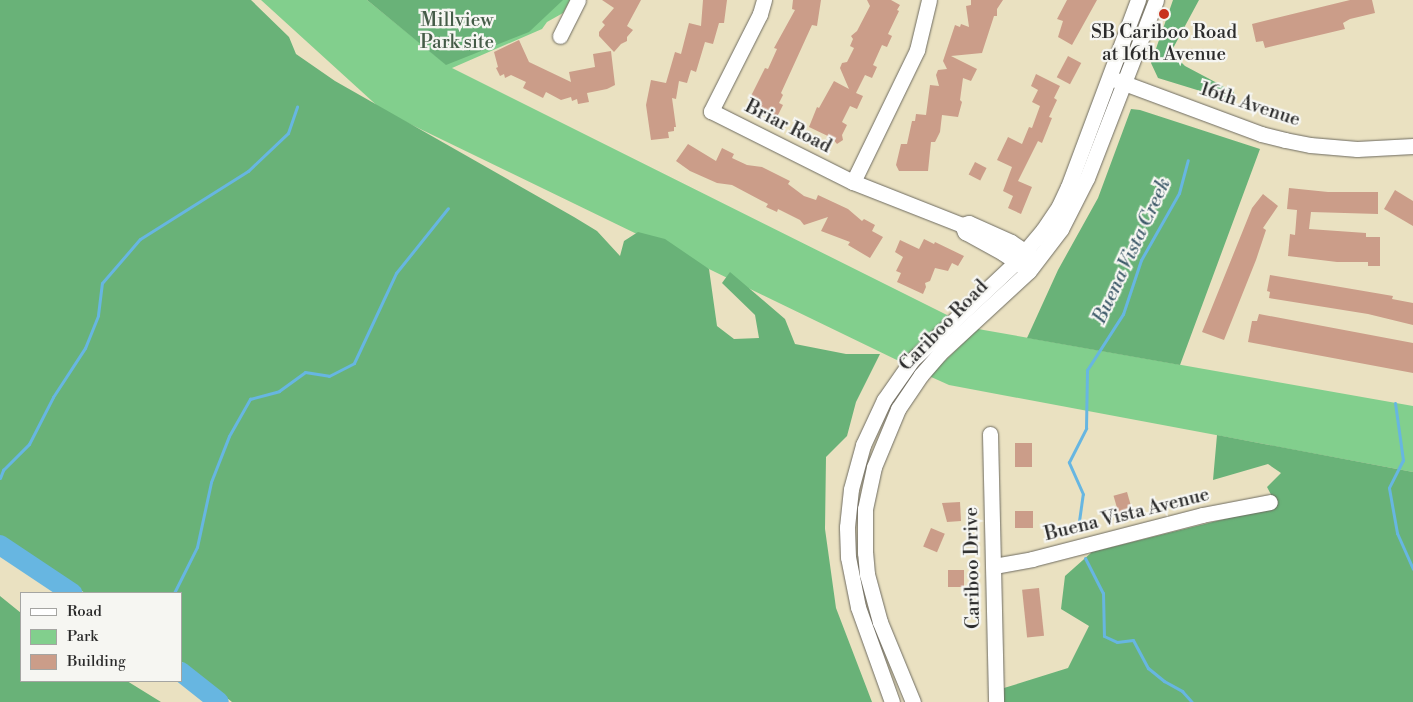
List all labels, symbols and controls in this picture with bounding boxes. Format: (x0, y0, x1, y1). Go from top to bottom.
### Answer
marker: SB Cariboo Road at 16th Avenue (1158, 8, 1170, 20)
park label: Millview Park site (420, 10, 494, 54)
place label: SB Cariboo Road at 16th Avenue (1091, 22, 1237, 66)
street label: 16th Avenue (1197, 78, 1303, 132)
street label: Briar Road (741, 96, 835, 158)
water label: Buena Vista Creek (1088, 174, 1176, 328)
street label: Cariboo Road (895, 276, 993, 376)
street label: Buena Vista Avenue (1042, 483, 1212, 547)
street label: Cariboo Drive (961, 507, 985, 629)
legend (20, 592, 182, 682)
text: Road (67, 602, 102, 621)
text: Park (67, 627, 98, 646)
text: Building (67, 652, 126, 671)

